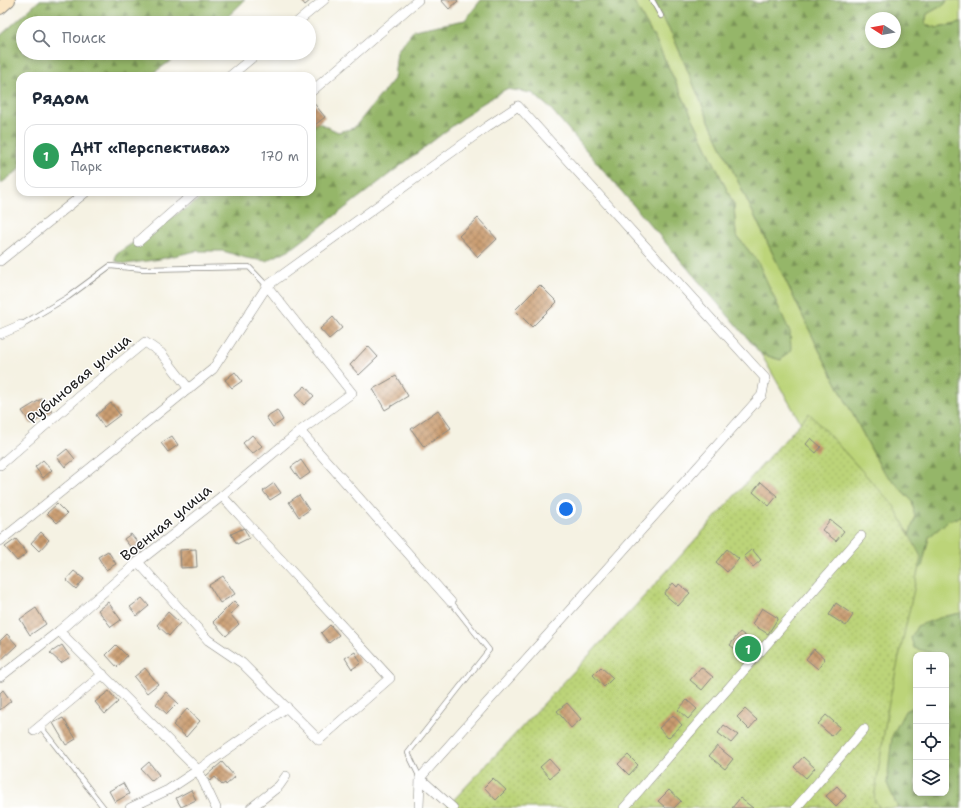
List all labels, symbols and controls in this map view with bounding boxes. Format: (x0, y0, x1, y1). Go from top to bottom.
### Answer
north arrow (865, 12, 901, 48)
search box (16, 16, 316, 60)
icon: search (30, 27, 52, 49)
text: Поиск (62, 28, 106, 48)
text: Рядом (32, 87, 89, 109)
text: ДНТ «Перспектива» (71, 138, 230, 158)
text: 1 (43, 148, 49, 165)
text: 170 m (261, 148, 299, 165)
text: Парк (71, 158, 102, 175)
street label: Рубиновая улица (23, 329, 136, 428)
street label: Военная улица (116, 480, 216, 566)
your location (556, 499, 576, 519)
pin: 1 (735, 634, 761, 664)
map controls (913, 652, 949, 796)
button: + (913, 652, 949, 688)
button: − (913, 688, 949, 724)
button: locate (913, 724, 949, 760)
button: layers (913, 760, 949, 796)

